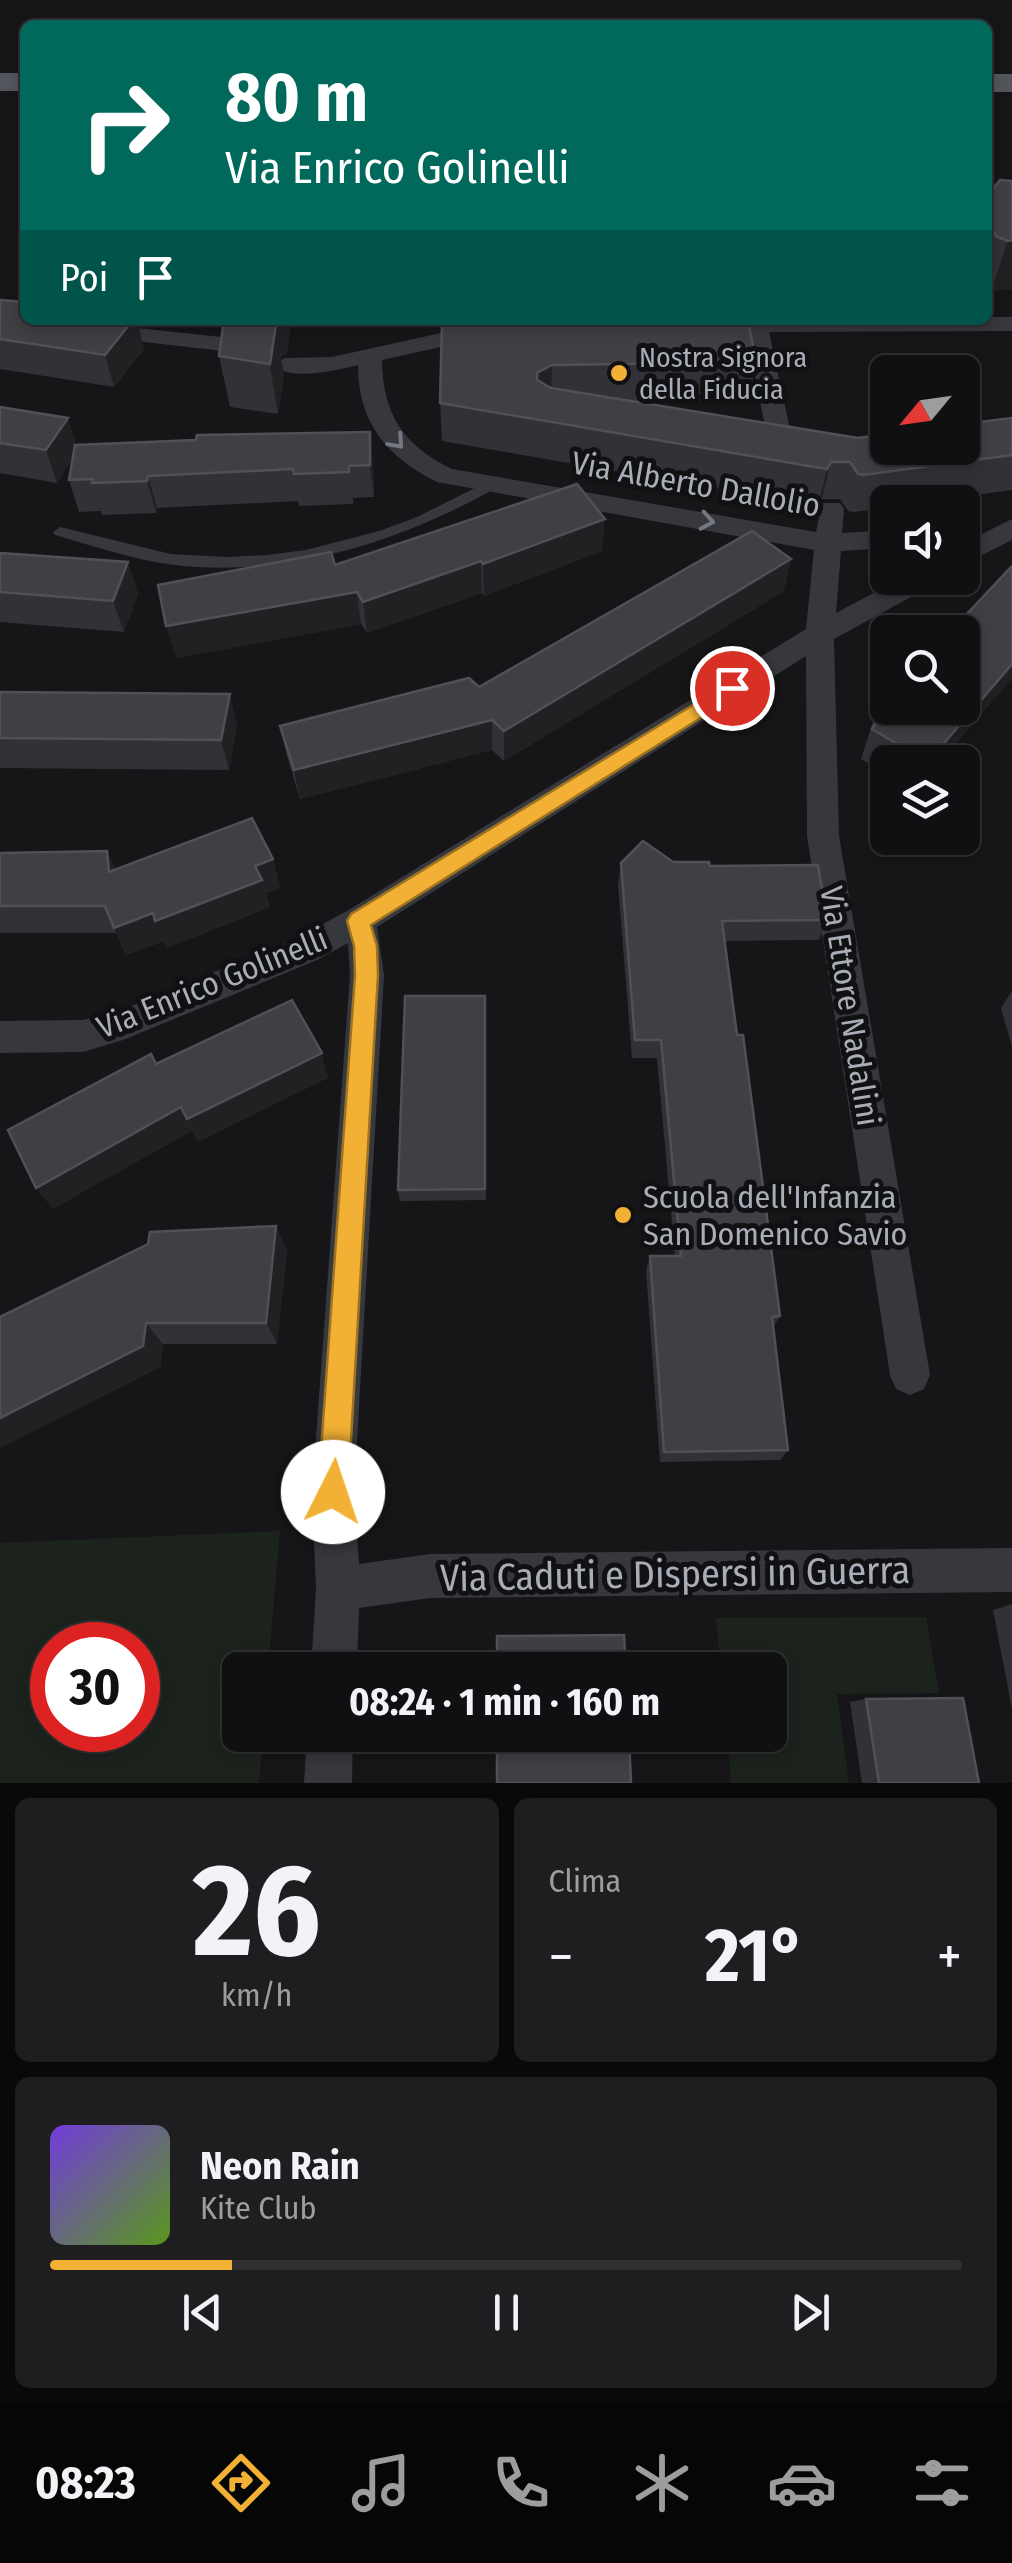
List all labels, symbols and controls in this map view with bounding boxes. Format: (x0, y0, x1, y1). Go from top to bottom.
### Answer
text: 80 m (225, 56, 368, 140)
icon: right (60, 60, 190, 190)
text: Via Enrico Golinelli (225, 141, 570, 195)
icon: arrive (128, 250, 183, 305)
text: Poi (60, 255, 108, 301)
place label: Nostra Signora della Fiducia (639, 341, 807, 406)
north arrow (870, 355, 980, 465)
map controls (870, 355, 980, 855)
marker: Nostra Signora della Fiducia (608, 362, 630, 384)
one-way arrow (386, 430, 404, 449)
street label: Via Alberto Dallolio (569, 443, 823, 525)
button: sound (870, 485, 980, 595)
one-way arrow (699, 509, 715, 530)
button: search (870, 615, 980, 725)
pin (690, 646, 775, 731)
icon: arrive (705, 661, 760, 716)
button: layers (870, 745, 980, 855)
street label: Via Ettore Nadalini (812, 883, 888, 1129)
street label: Via Enrico Golinelli (91, 919, 333, 1047)
place label: Scuola dell'Infanzia San Domenico Savio (643, 1178, 907, 1253)
marker: Scuola dell'Infanzia San Domenico Savio (612, 1204, 634, 1226)
position arrow (281, 1440, 385, 1544)
street label: Via Caduti e Dispersi in Guerra (440, 1547, 910, 1601)
speed limit sign: 30 (30, 1622, 160, 1752)
text: 08:24 · 1 min · 160 m (349, 1679, 660, 1725)
text: 26 (193, 1833, 321, 1989)
text: Clima (549, 1862, 621, 1900)
text: 21° (705, 1911, 805, 2001)
text: − (549, 1924, 573, 1990)
text: + (937, 1924, 962, 1990)
text: km/h (221, 1976, 292, 2014)
text: Neon Rain (200, 2143, 360, 2189)
text: Kite Club (200, 2189, 316, 2227)
icon: previous (175, 2285, 230, 2340)
icon: pause (479, 2285, 534, 2340)
icon: next (783, 2285, 838, 2340)
icon: directions (206, 2448, 276, 2518)
icon: music (346, 2448, 416, 2518)
icon: phone (486, 2448, 556, 2518)
icon: climate (627, 2448, 697, 2518)
icon: car (767, 2448, 837, 2518)
icon: filters (907, 2448, 977, 2518)
text: 08:23 (35, 2456, 136, 2510)

